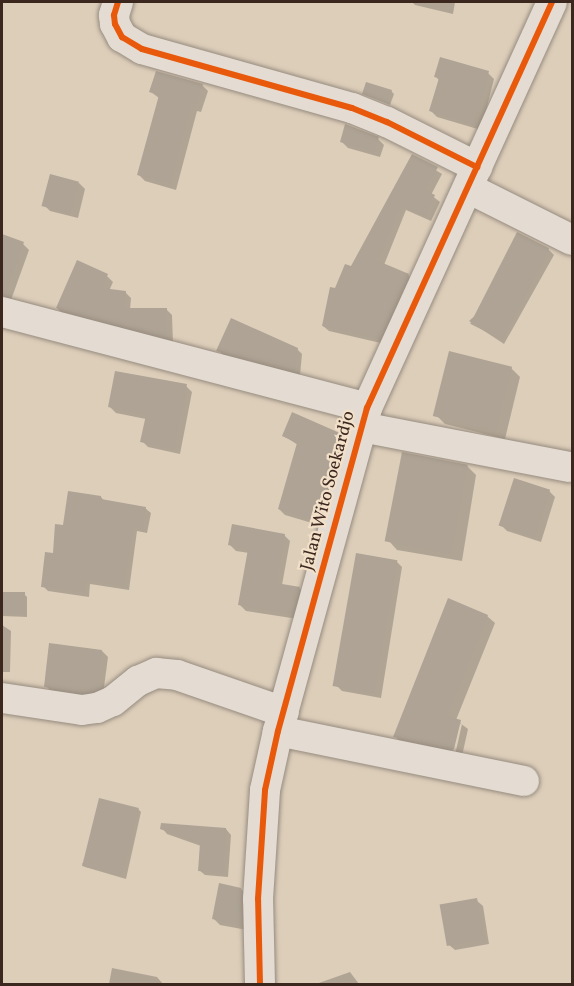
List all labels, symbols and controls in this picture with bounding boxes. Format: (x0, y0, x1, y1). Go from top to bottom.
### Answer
street label: Jalan Wito Soekardjo (297, 409, 361, 573)

